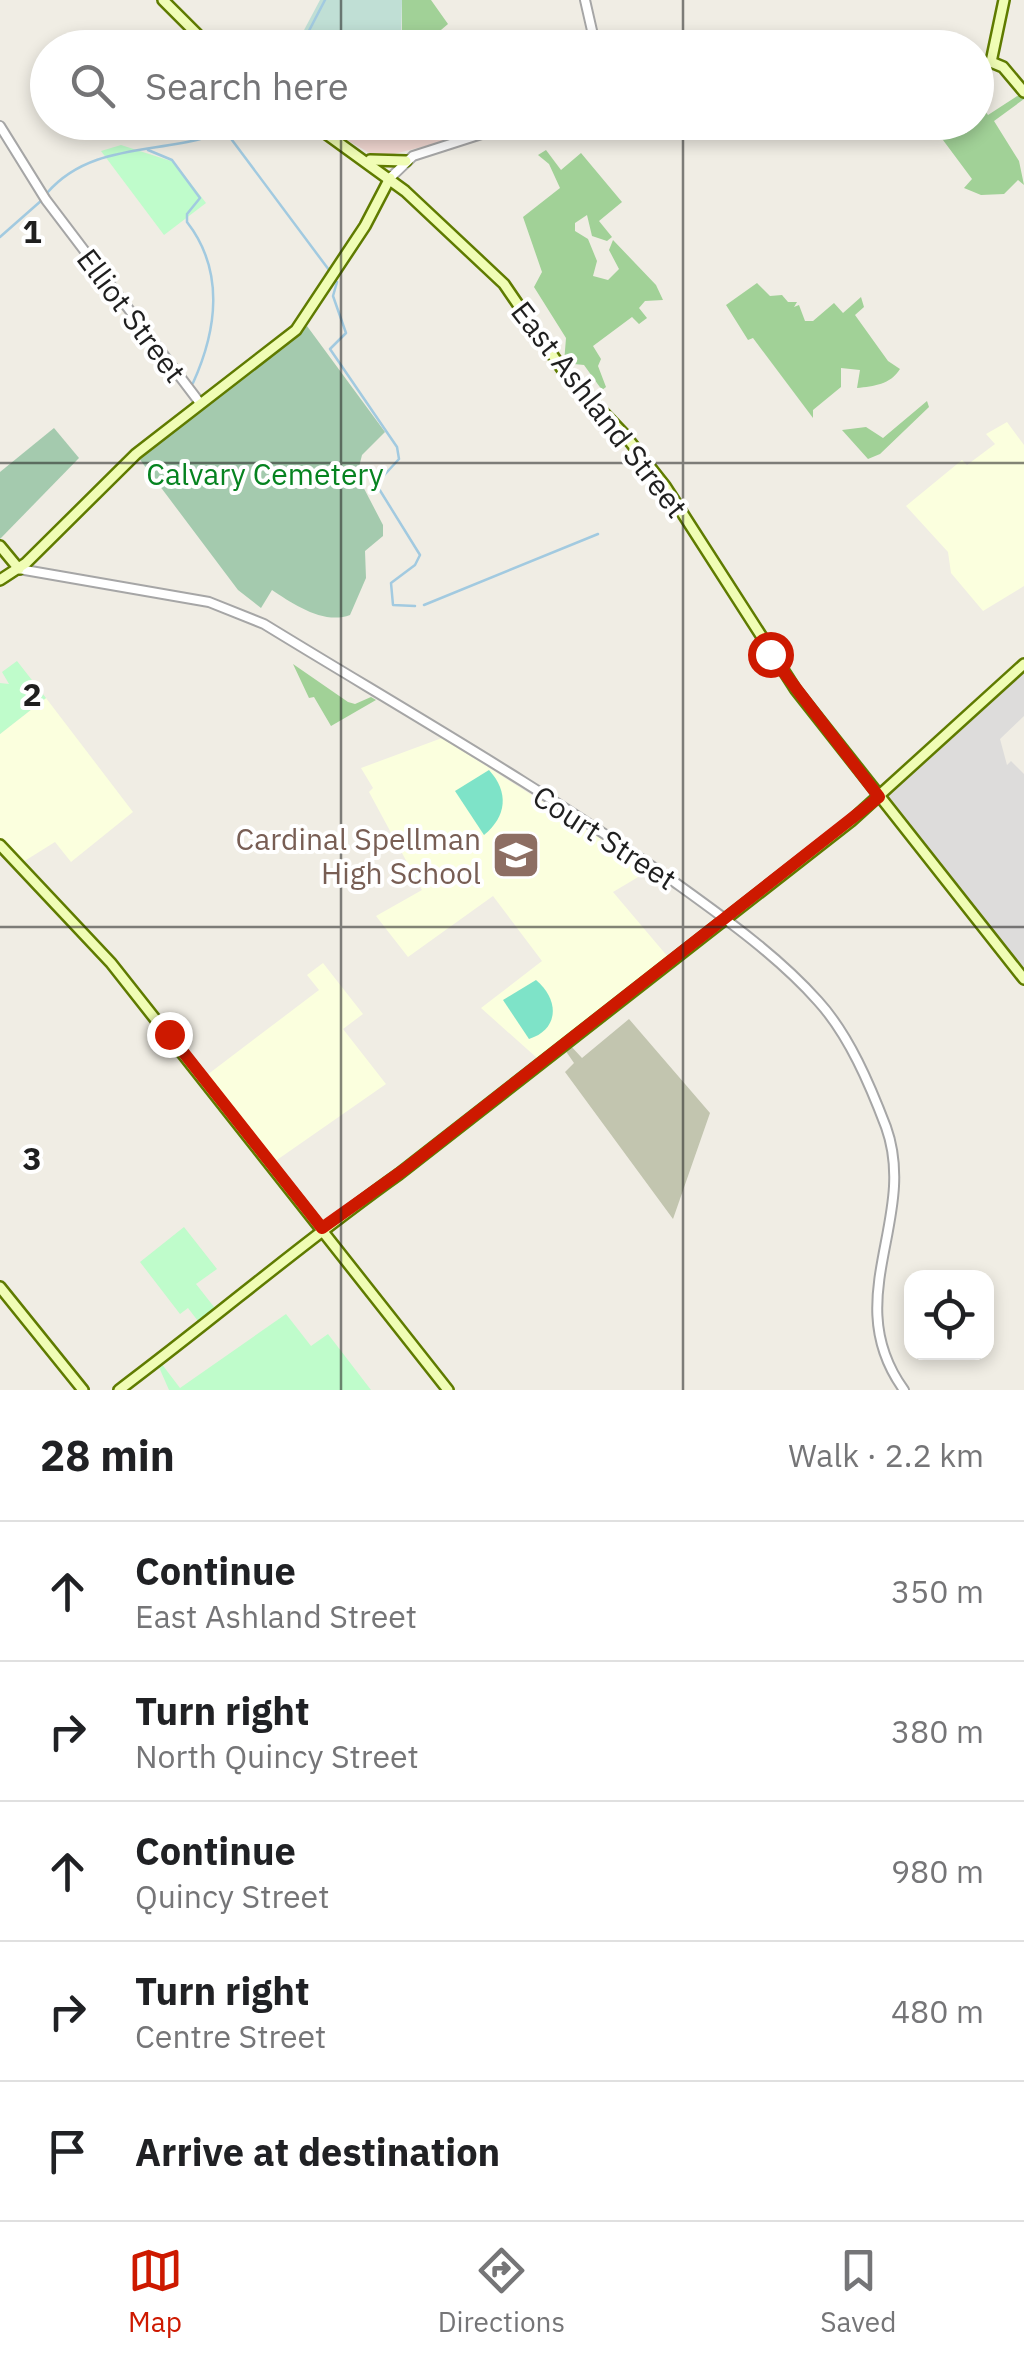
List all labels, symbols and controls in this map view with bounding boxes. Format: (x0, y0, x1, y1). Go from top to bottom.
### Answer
search box (30, 30, 994, 140)
icon: search (65, 58, 120, 113)
text: Search here (145, 61, 349, 110)
text: 1 (22, 210, 42, 252)
street label: Elliot Street (69, 240, 195, 390)
street label: East Ashland Street (503, 293, 697, 525)
park label: Calvary Cemetery (146, 454, 384, 493)
route start (748, 632, 794, 678)
text: 2 (22, 673, 42, 715)
street label: Court Street (526, 776, 684, 898)
place label: Cardinal Spellman High School (236, 819, 481, 892)
school or university icon: Cardinal Spellman High School (490, 829, 542, 881)
route end (147, 1012, 193, 1058)
text: 3 (22, 1137, 42, 1179)
map controls (904, 1270, 994, 1360)
button: locate (904, 1270, 994, 1360)
text: 28 min (40, 1428, 175, 1483)
text: Walk · 2.2 km (788, 1434, 984, 1476)
text: Continue (135, 1546, 296, 1595)
icon: ahead (40, 1564, 95, 1619)
text: 350 m (891, 1570, 984, 1612)
text: East Ashland Street (135, 1595, 417, 1637)
text: Turn right (135, 1686, 310, 1735)
icon: right (40, 1704, 95, 1759)
text: 380 m (891, 1710, 984, 1752)
text: North Quincy Street (135, 1735, 419, 1777)
text: Continue (135, 1826, 296, 1875)
icon: ahead (40, 1844, 95, 1899)
text: 980 m (891, 1850, 984, 1892)
text: Quincy Street (135, 1875, 329, 1917)
text: Turn right (135, 1966, 310, 2015)
icon: right (40, 1984, 95, 2039)
text: 480 m (891, 1990, 984, 2032)
text: Centre Street (135, 2015, 326, 2057)
icon: arrive (40, 2124, 95, 2179)
text: Arrive at destination (135, 2127, 500, 2176)
tab: Map (128, 2243, 183, 2340)
tab: Directions (438, 2243, 565, 2340)
tab: Saved (820, 2243, 896, 2340)

